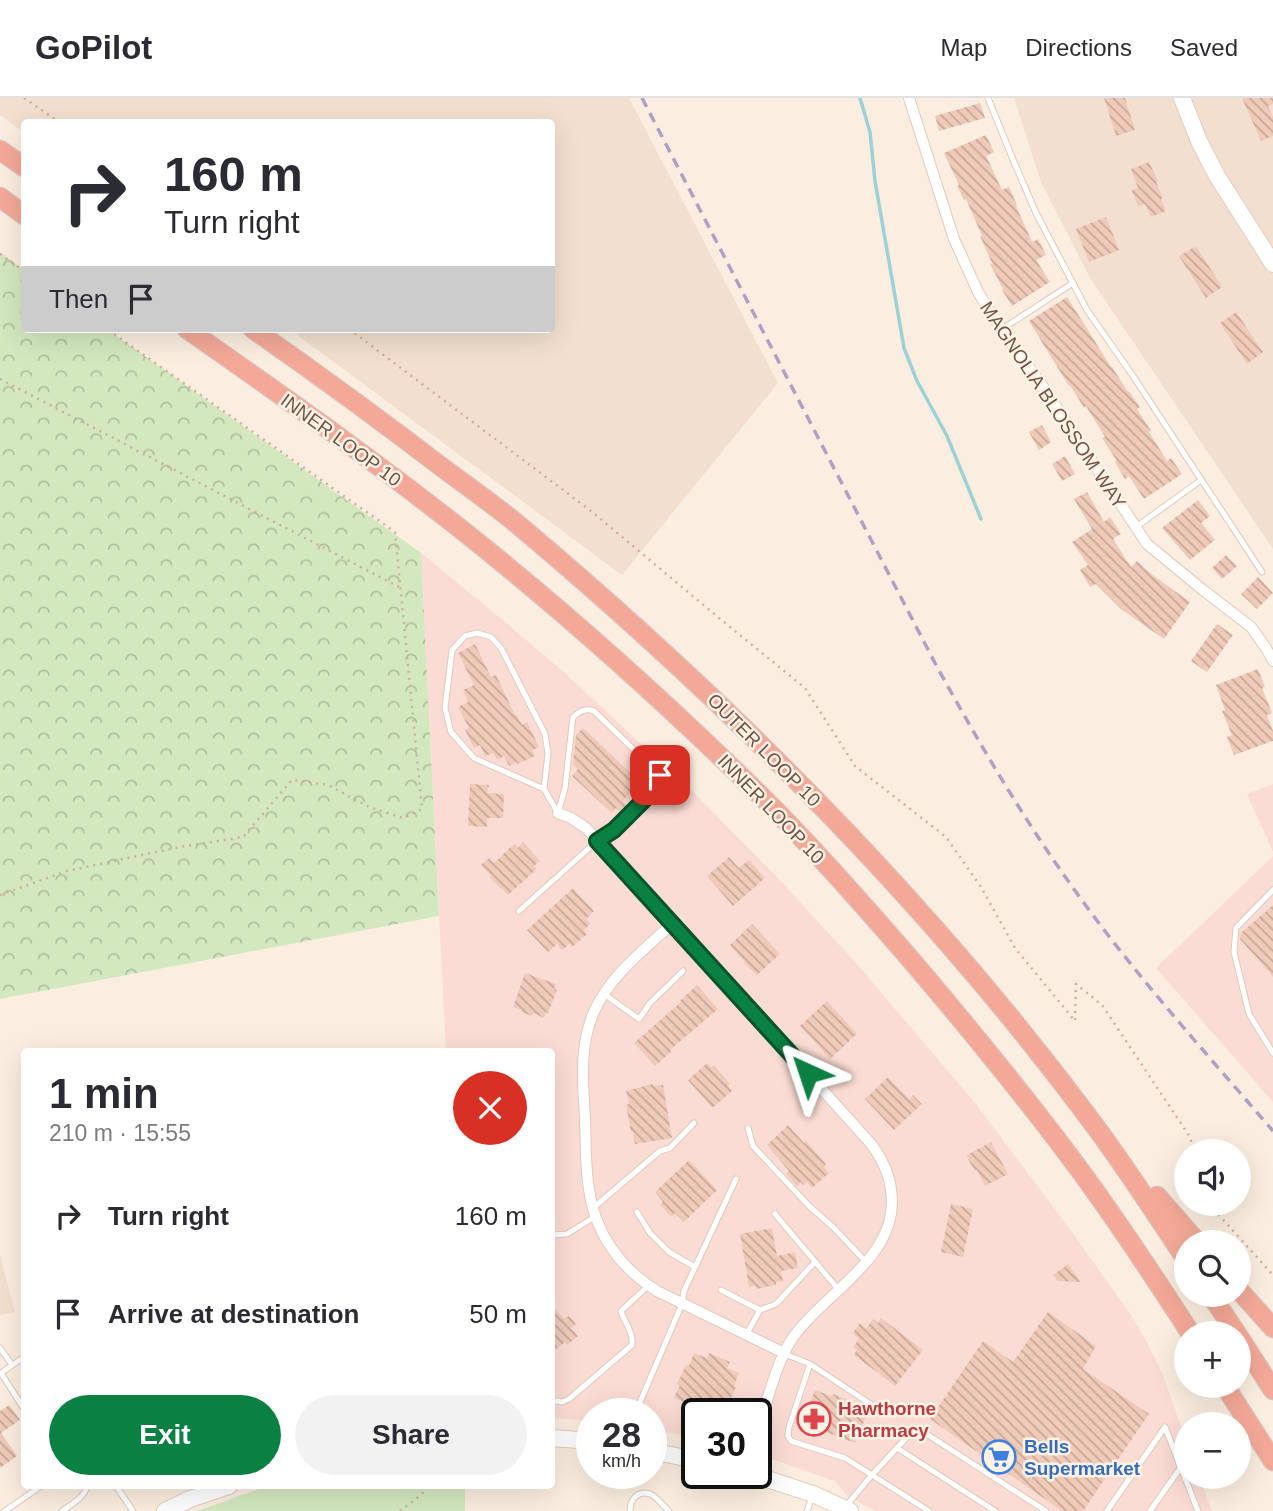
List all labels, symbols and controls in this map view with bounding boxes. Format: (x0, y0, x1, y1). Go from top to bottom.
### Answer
text: GoPilot (35, 29, 152, 66)
text: Map (941, 34, 987, 61)
text: Directions (1025, 34, 1132, 61)
text: Saved (1170, 34, 1238, 61)
icon: right (49, 147, 140, 238)
text: 160 m (164, 147, 303, 201)
text: Turn right (164, 204, 300, 240)
icon: arrive (122, 280, 160, 318)
text: Then (49, 284, 108, 314)
street label: MAGNOLIA BLOSSOM WAY (976, 298, 1130, 513)
street label: INNER LOOP 10 (277, 389, 405, 491)
street label: OUTER LOOP 10 (703, 689, 825, 811)
pin (630, 745, 690, 805)
street label: INNER LOOP 10 (714, 750, 828, 868)
icon: arrive (641, 756, 679, 794)
position arrow (771, 1036, 845, 1110)
text: 1 min (49, 1070, 159, 1117)
button: close (453, 1071, 527, 1145)
text: 210 m · 15:55 (49, 1120, 191, 1146)
map controls (1174, 1139, 1251, 1489)
button: sound (1174, 1139, 1251, 1216)
icon: right (49, 1197, 87, 1235)
text: Turn right (108, 1201, 229, 1231)
text: 160 m (455, 1201, 527, 1231)
button: search (1174, 1230, 1251, 1307)
icon: arrive (49, 1295, 87, 1333)
text: Arrive at destination (108, 1299, 359, 1329)
text: 50 m (469, 1299, 527, 1329)
button: + (1174, 1321, 1251, 1398)
button: Exit (49, 1395, 281, 1475)
button: Share (295, 1395, 527, 1475)
speed limit sign: 30 (681, 1398, 772, 1489)
place label: Hawthorne Pharmacy (838, 1398, 936, 1441)
pharmacy icon: Hawthorne Pharmacy (795, 1400, 833, 1438)
button: − (1174, 1412, 1251, 1489)
text: 28 (602, 1415, 641, 1454)
place label: Bells Supermarket (1024, 1436, 1141, 1479)
supermarket icon: Bells Supermarket (980, 1438, 1018, 1476)
text: km/h (602, 1451, 641, 1471)

